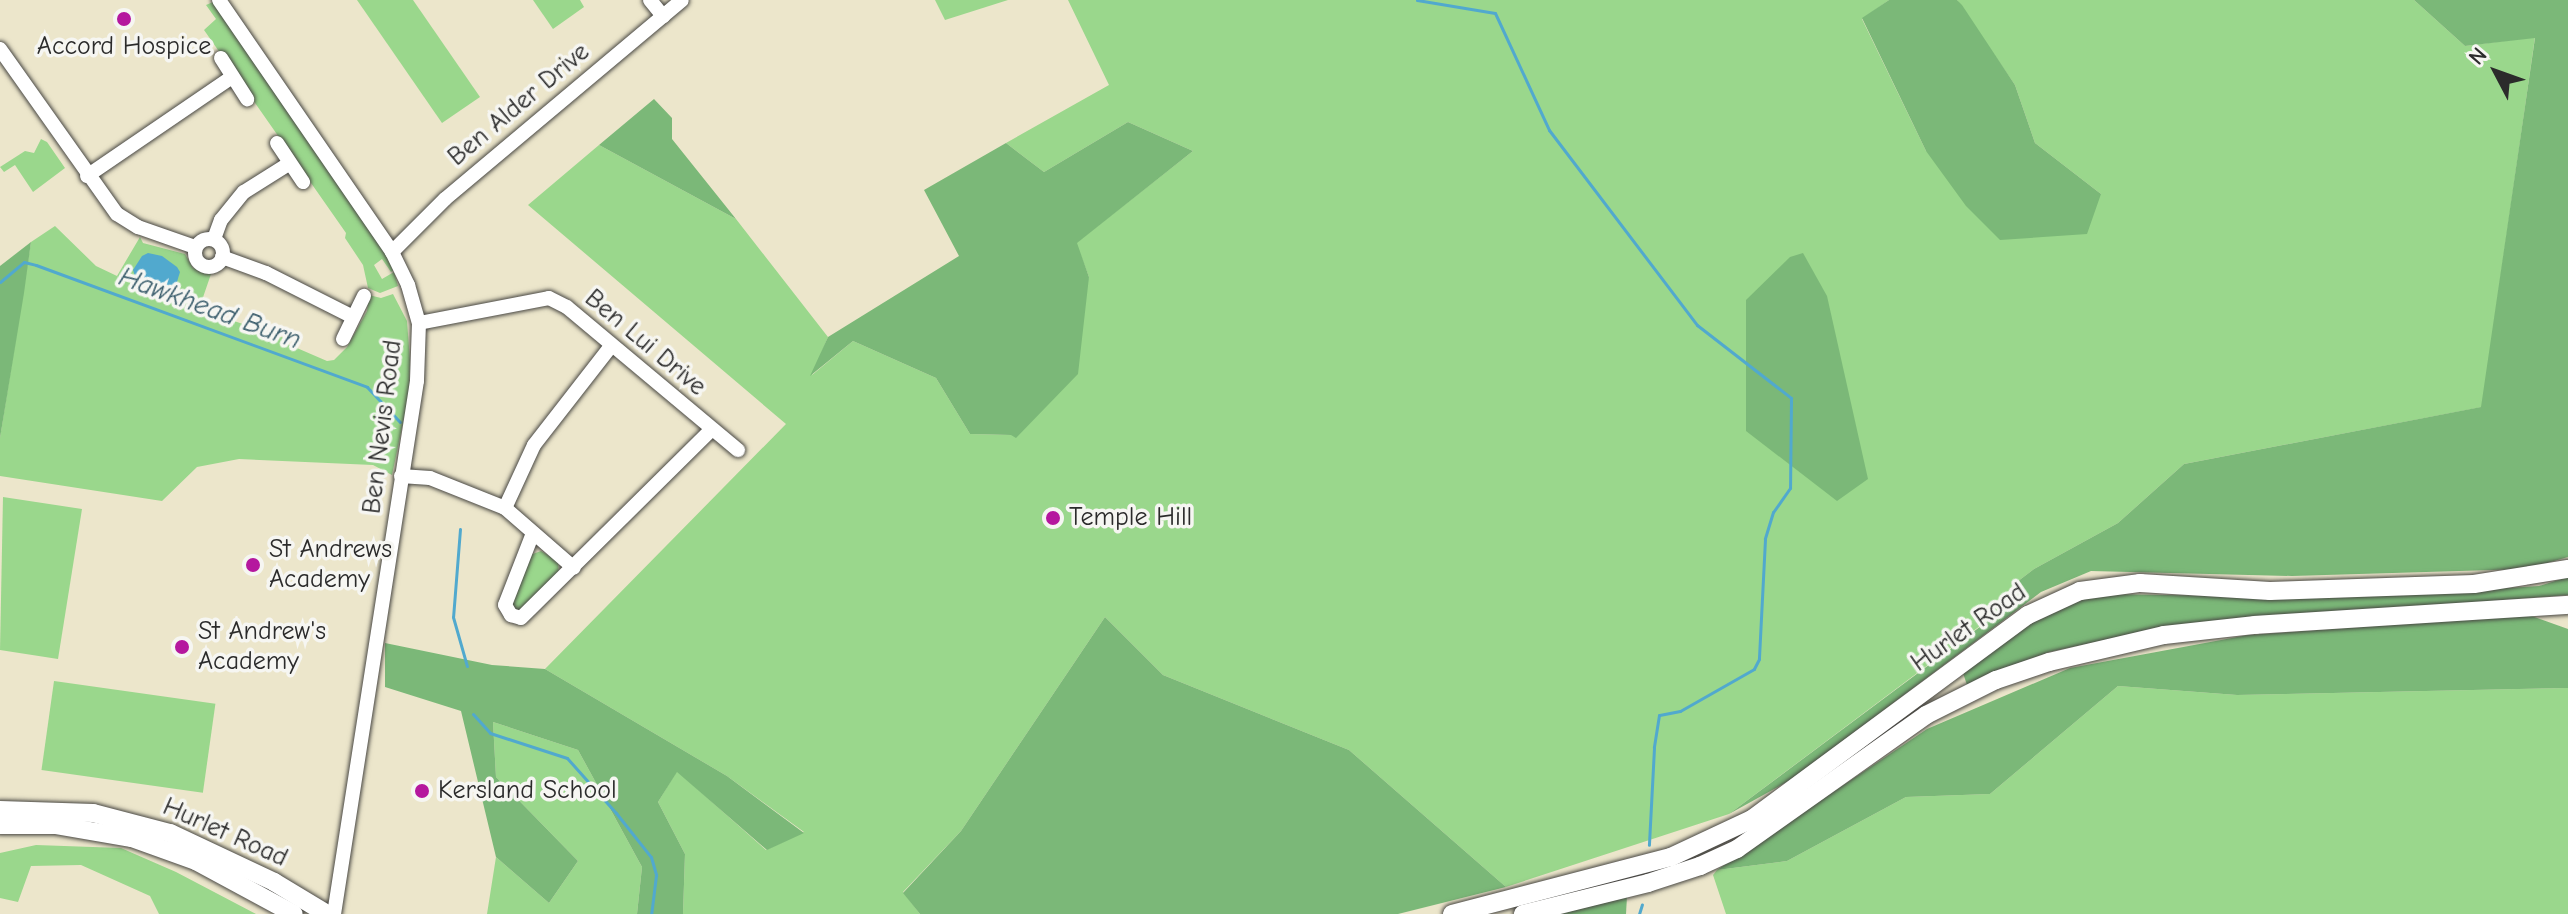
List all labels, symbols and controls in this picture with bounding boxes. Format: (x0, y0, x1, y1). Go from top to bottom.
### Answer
marker: Accord Hospice (115, 10, 133, 28)
place label: Accord Hospice (37, 31, 211, 63)
north arrow (2456, 32, 2536, 112)
street label: Ben Alder Drive (442, 37, 596, 173)
text: N (2463, 42, 2492, 70)
water label: Hawkhead Burn (114, 260, 306, 356)
street label: Ben Lui Drive (578, 283, 712, 403)
street label: Ben Nevis Road (357, 338, 409, 516)
place label: Temple Hill (1069, 502, 1192, 534)
marker: Temple Hill (1044, 509, 1062, 527)
place label: St Andrews Academy (269, 534, 392, 596)
marker: St Andrews Academy (244, 556, 262, 574)
street label: Hurlet Road (1905, 577, 2033, 679)
place label: St Andrew's Academy (198, 616, 326, 678)
marker: St Andrew's Academy (173, 638, 191, 656)
place label: Kersland School (438, 775, 617, 807)
marker: Kersland School (413, 782, 431, 800)
street label: Hurlet Road (158, 792, 292, 874)

